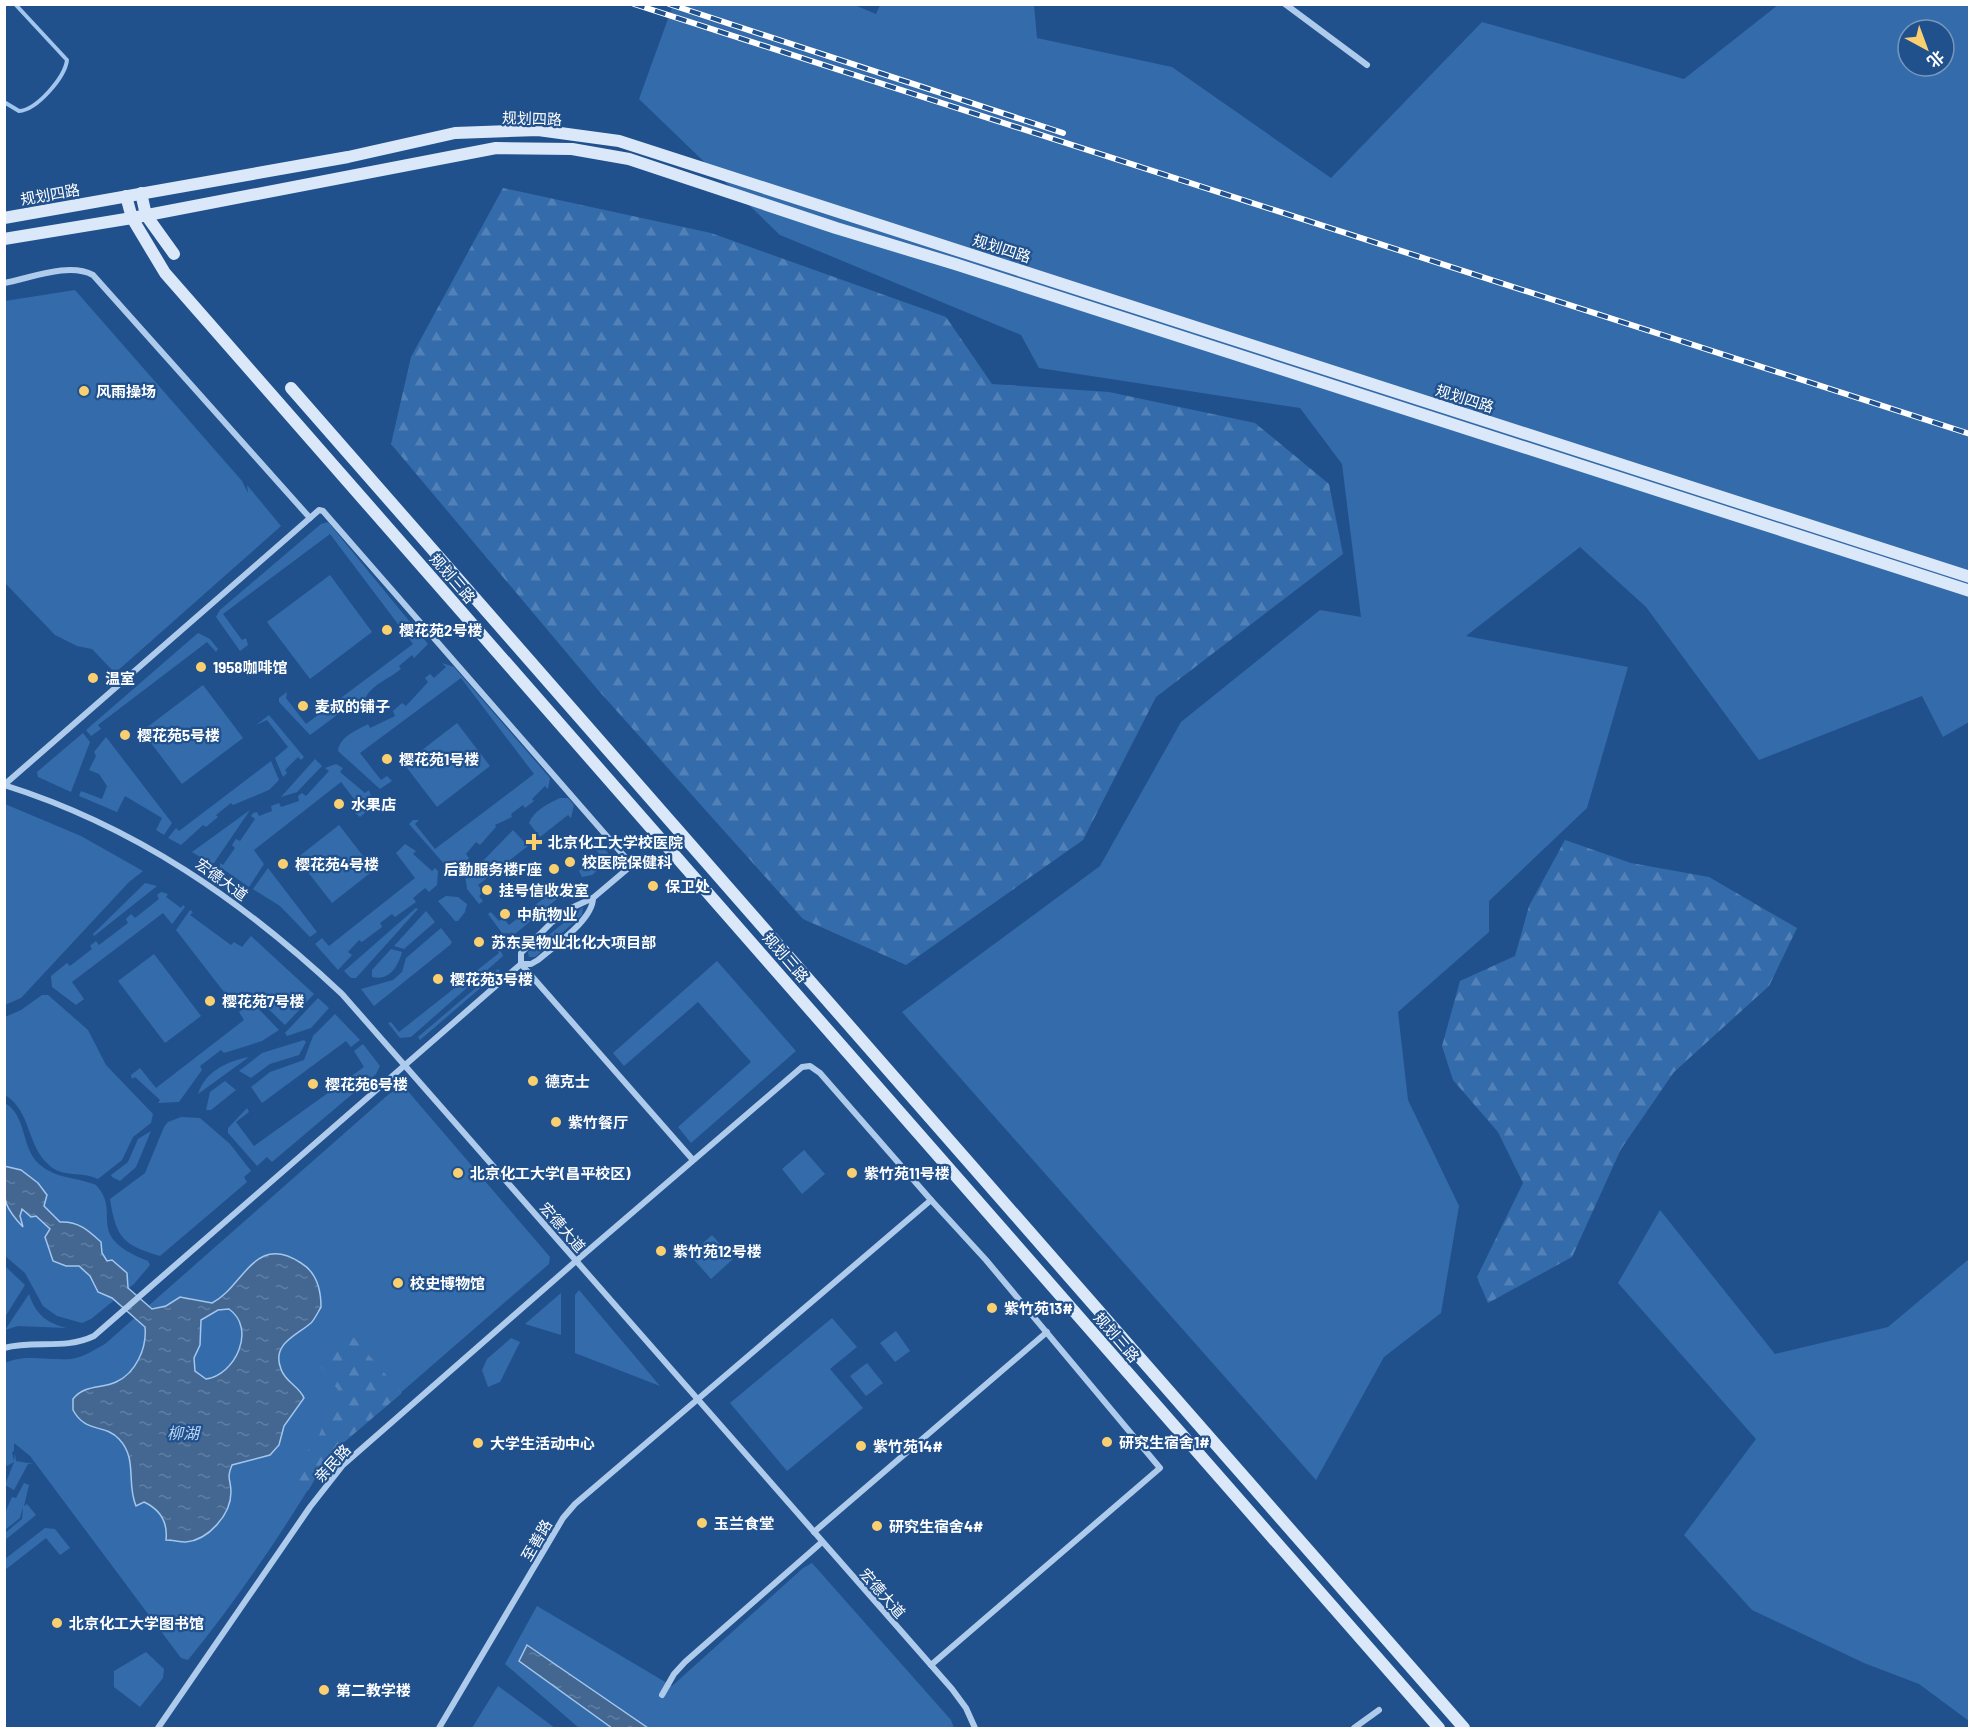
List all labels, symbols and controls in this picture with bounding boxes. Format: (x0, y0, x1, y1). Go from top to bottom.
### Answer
north arrow (1896, 18, 1956, 78)
text: 北 (1924, 47, 1948, 72)
street label: 规划四路 (502, 108, 562, 128)
street label: 规划四路 (19, 180, 81, 208)
street label: 规划四路 (971, 230, 1033, 266)
street label: 规划四路 (1434, 380, 1496, 416)
place label: 风雨操场 (96, 382, 156, 400)
marker: 风雨操场 (77, 384, 91, 398)
street label: 规划三路 (427, 549, 479, 607)
place label: 樱花苑2号楼 (399, 621, 482, 639)
marker: 樱花苑2号楼 (380, 623, 394, 637)
place label: 1958咖啡馆 (213, 658, 287, 676)
marker: 1958咖啡馆 (194, 660, 208, 674)
place label: 温室 (105, 669, 135, 687)
marker: 温室 (86, 671, 100, 685)
place label: 麦叔的铺子 (315, 697, 390, 715)
marker: 麦叔的铺子 (296, 699, 310, 713)
place label: 樱花苑5号楼 (137, 726, 220, 744)
marker: 樱花苑5号楼 (118, 728, 132, 742)
place label: 樱花苑1号楼 (399, 750, 479, 768)
marker: 樱花苑1号楼 (380, 752, 394, 766)
place label: 水果店 (351, 795, 396, 813)
marker: 水果店 (332, 797, 346, 811)
marker: 北京化工大学校医院 (525, 833, 543, 851)
place label: 北京化工大学校医院 (548, 833, 683, 851)
place label: 校医院保健科 (582, 853, 672, 871)
street label: 宏德大道 (192, 854, 252, 904)
place label: 樱花苑4号楼 (295, 855, 379, 873)
marker: 校医院保健科 (563, 855, 577, 869)
marker: 樱花苑4号楼 (276, 857, 290, 871)
place label: 后勤服务楼F座 (444, 860, 542, 878)
marker: 后勤服务楼F座 (547, 862, 561, 876)
place label: 保卫处 (665, 877, 710, 895)
marker: 保卫处 (646, 879, 660, 893)
place label: 挂号信收发室 (499, 881, 589, 899)
marker: 挂号信收发室 (480, 883, 494, 897)
place label: 中航物业 (517, 905, 577, 923)
marker: 中航物业 (498, 907, 512, 921)
street label: 规划三路 (760, 928, 812, 986)
place label: 苏东吴物业北化大项目部 (491, 933, 656, 951)
marker: 苏东吴物业北化大项目部 (472, 935, 486, 949)
place label: 樱花苑3号楼 (450, 970, 533, 988)
marker: 樱花苑3号楼 (431, 972, 445, 986)
place label: 樱花苑7号楼 (222, 992, 304, 1010)
marker: 樱花苑7号楼 (203, 994, 217, 1008)
place label: 德克士 (545, 1072, 590, 1090)
marker: 德克士 (526, 1074, 540, 1088)
place label: 樱花苑6号楼 (325, 1075, 408, 1093)
marker: 樱花苑6号楼 (306, 1077, 320, 1091)
place label: 紫竹餐厅 (568, 1113, 628, 1131)
marker: 紫竹餐厅 (549, 1115, 563, 1129)
place label: 北京化工大学(昌平校区) (470, 1164, 631, 1182)
place label: 紫竹苑11号楼 (864, 1164, 950, 1182)
marker: 北京化工大学(昌平校区) (451, 1166, 465, 1180)
marker: 紫竹苑11号楼 (845, 1166, 859, 1180)
street label: 宏德大道 (537, 1198, 589, 1256)
place label: 紫竹苑12号楼 (673, 1242, 762, 1260)
marker: 紫竹苑12号楼 (654, 1244, 668, 1258)
place label: 校史博物馆 (410, 1274, 485, 1292)
marker: 校史博物馆 (391, 1276, 405, 1290)
place label: 紫竹苑13# (1004, 1299, 1073, 1317)
marker: 紫竹苑13# (985, 1301, 999, 1315)
street label: 规划三路 (1091, 1308, 1143, 1366)
water label: 柳湖 (167, 1423, 202, 1442)
place label: 研究生宿舍1# (1119, 1433, 1210, 1451)
place label: 大学生活动中心 (490, 1434, 595, 1452)
marker: 研究生宿舍1# (1100, 1435, 1114, 1449)
marker: 大学生活动中心 (471, 1436, 485, 1450)
place label: 紫竹苑14# (873, 1437, 943, 1455)
marker: 紫竹苑14# (854, 1439, 868, 1453)
street label: 亲民路 (310, 1440, 354, 1486)
place label: 玉兰食堂 (714, 1514, 774, 1532)
street label: 至善路 (517, 1516, 555, 1564)
marker: 玉兰食堂 (695, 1516, 709, 1530)
place label: 研究生宿舍4# (889, 1517, 983, 1535)
marker: 研究生宿舍4# (870, 1519, 884, 1533)
street label: 宏德大道 (857, 1564, 909, 1622)
place label: 北京化工大学图书馆 (69, 1614, 204, 1632)
marker: 北京化工大学图书馆 (50, 1616, 64, 1630)
place label: 第二教学楼 (336, 1681, 411, 1699)
marker: 第二教学楼 (317, 1683, 331, 1697)

